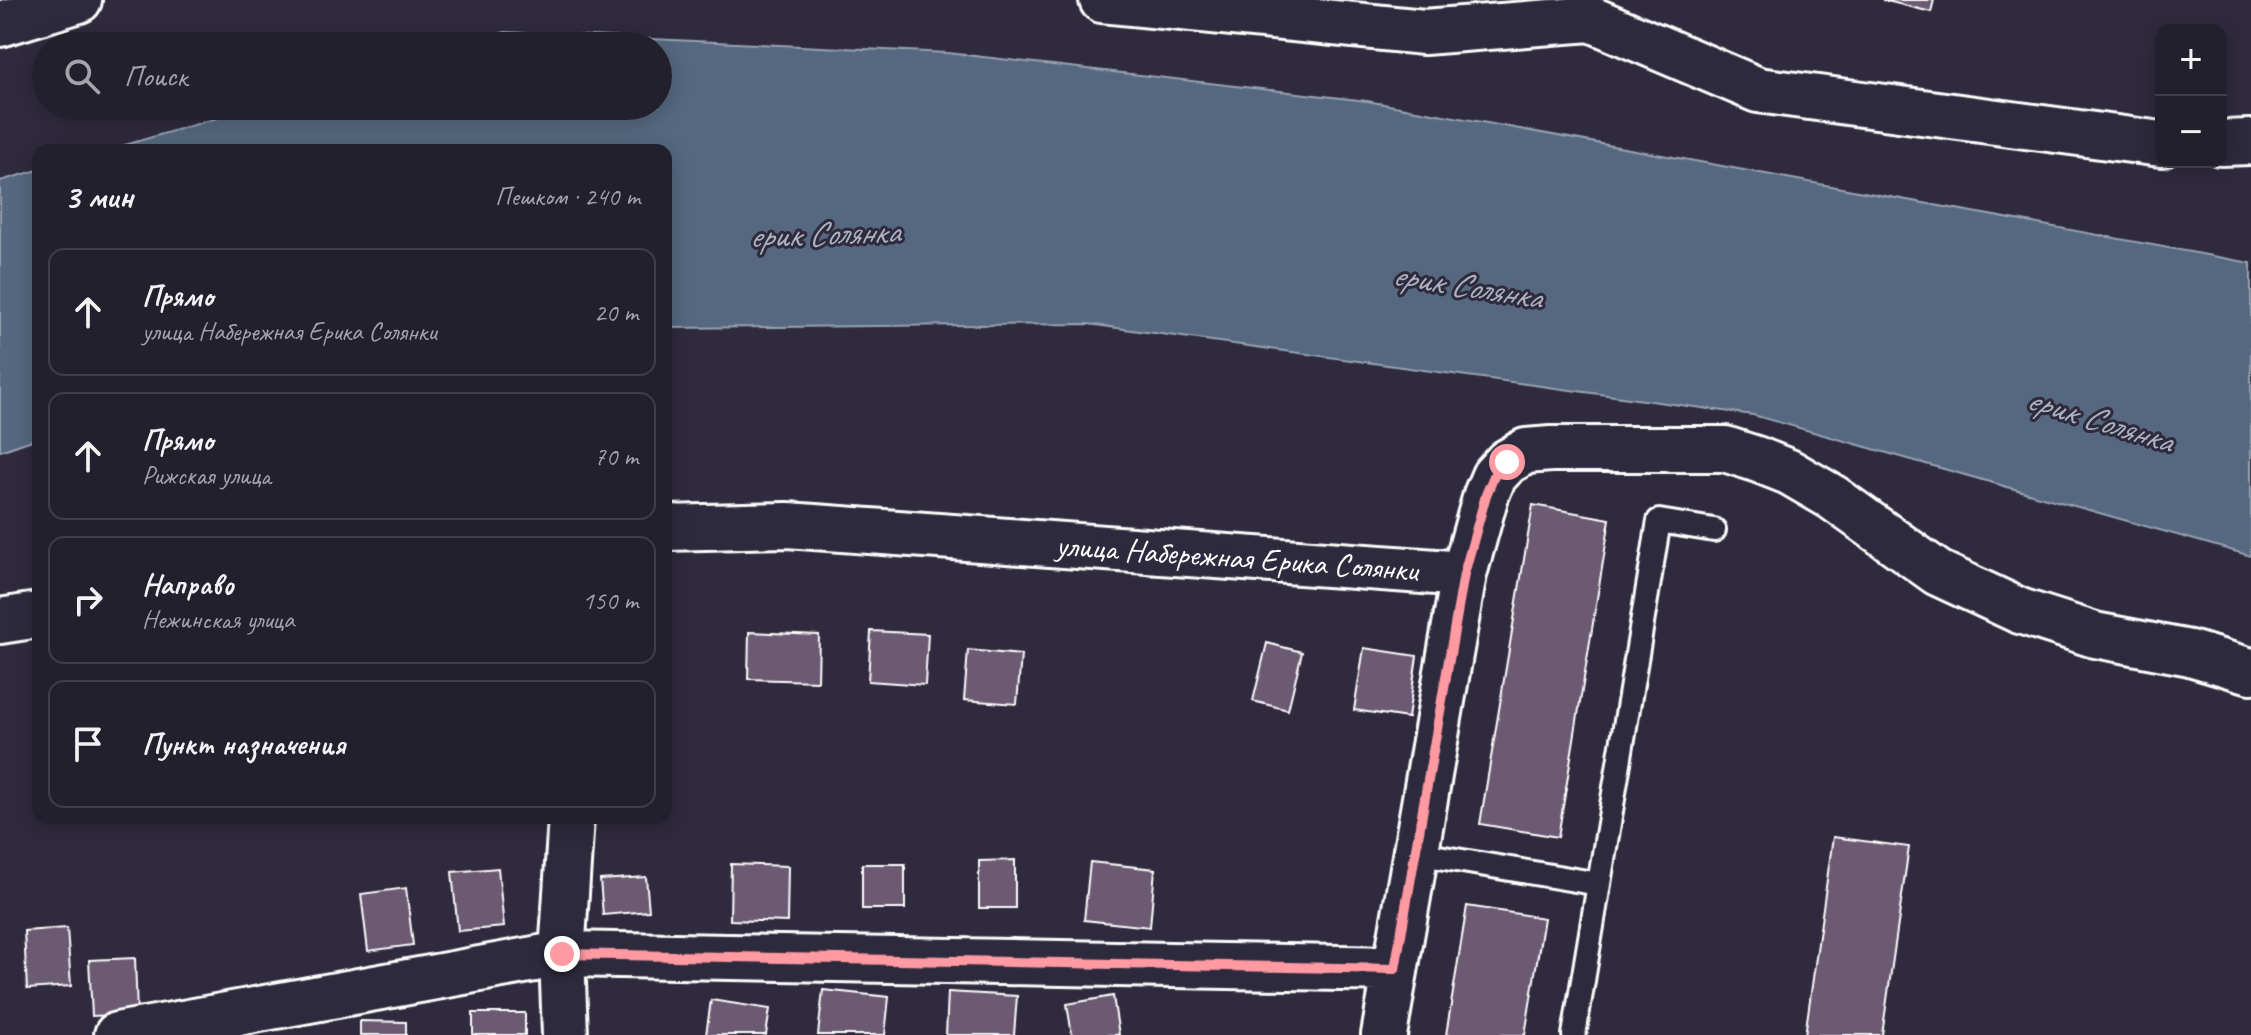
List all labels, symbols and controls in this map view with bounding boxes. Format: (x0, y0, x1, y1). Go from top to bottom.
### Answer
map controls (2155, 24, 2227, 168)
button: + (2155, 24, 2227, 96)
search box (32, 32, 672, 120)
icon: search (60, 54, 104, 98)
text: Поиск (124, 57, 187, 95)
button: − (2155, 96, 2227, 168)
text: 3 мин (64, 175, 133, 218)
text: Пешком · 240 m (495, 180, 640, 213)
water label: ерик Солянка (748, 209, 903, 258)
water label: ерик Солянка (1389, 252, 1548, 319)
text: Прямо (142, 277, 213, 315)
icon: ahead (66, 290, 110, 334)
text: 20 m (594, 296, 638, 329)
text: улица Набережная Ерика Солянки (142, 315, 437, 348)
water label: ерик Солянка (2022, 377, 2181, 463)
text: Прямо (142, 421, 213, 459)
icon: ahead (66, 434, 110, 478)
text: 70 m (594, 440, 638, 473)
route start (1489, 444, 1525, 480)
text: Рижская улица (142, 459, 271, 492)
street label: улица Набережная Ерика Солянки (1053, 524, 1422, 591)
text: Направо (142, 565, 234, 603)
icon: right (66, 578, 110, 622)
text: 150 m (582, 584, 638, 617)
text: Нежинская улица (142, 603, 294, 636)
icon: arrive (66, 722, 110, 766)
text: Пункт назначения (142, 725, 345, 763)
route end (544, 936, 580, 972)

